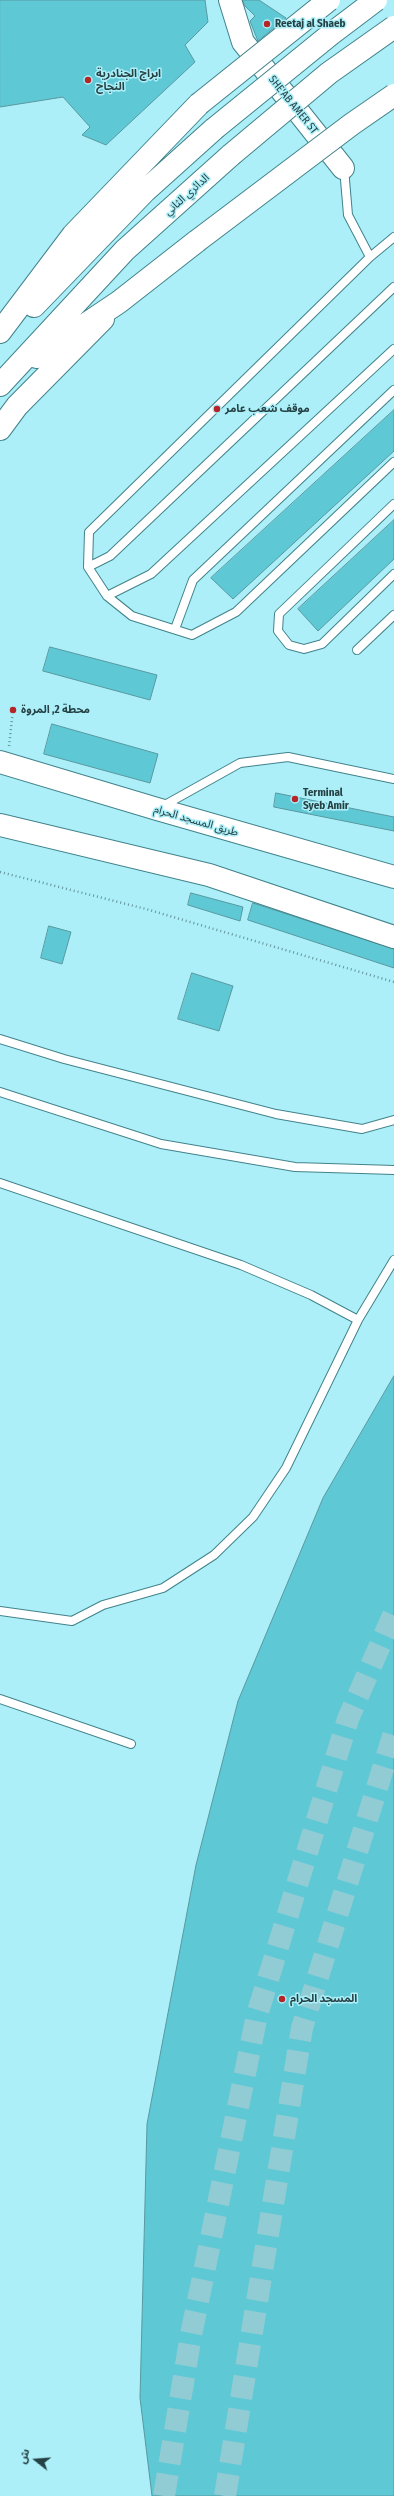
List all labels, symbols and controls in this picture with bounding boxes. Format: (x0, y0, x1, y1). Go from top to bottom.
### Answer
place label: Reetaj al Shaeb (275, 17, 346, 31)
marker: Reetaj al Shaeb (262, 19, 272, 29)
place label: ابراج الجنادرية النجاح (96, 67, 161, 93)
street label: SHE'AB AMER ST (265, 73, 321, 137)
marker: ابراج الجنادرية النجاح (83, 75, 93, 85)
street label: الدائري الثاني (162, 171, 212, 219)
place label: موقف شعب عامر (225, 402, 310, 416)
marker: موقف شعب عامر (212, 404, 222, 414)
place label: محطة 2, المروة (21, 703, 90, 717)
marker: محطة 2, المروة (8, 705, 18, 715)
place label: Terminal Syeb Amir (303, 786, 349, 812)
marker: Terminal Syeb Amir (290, 794, 300, 804)
street label: طريق المسجد الحرام (152, 803, 240, 839)
place label: المسجد الحرام (290, 1992, 357, 2006)
marker: المسجد الحرام (277, 1994, 287, 2004)
north arrow (16, 2440, 56, 2480)
text: ش (16, 2447, 32, 2465)

